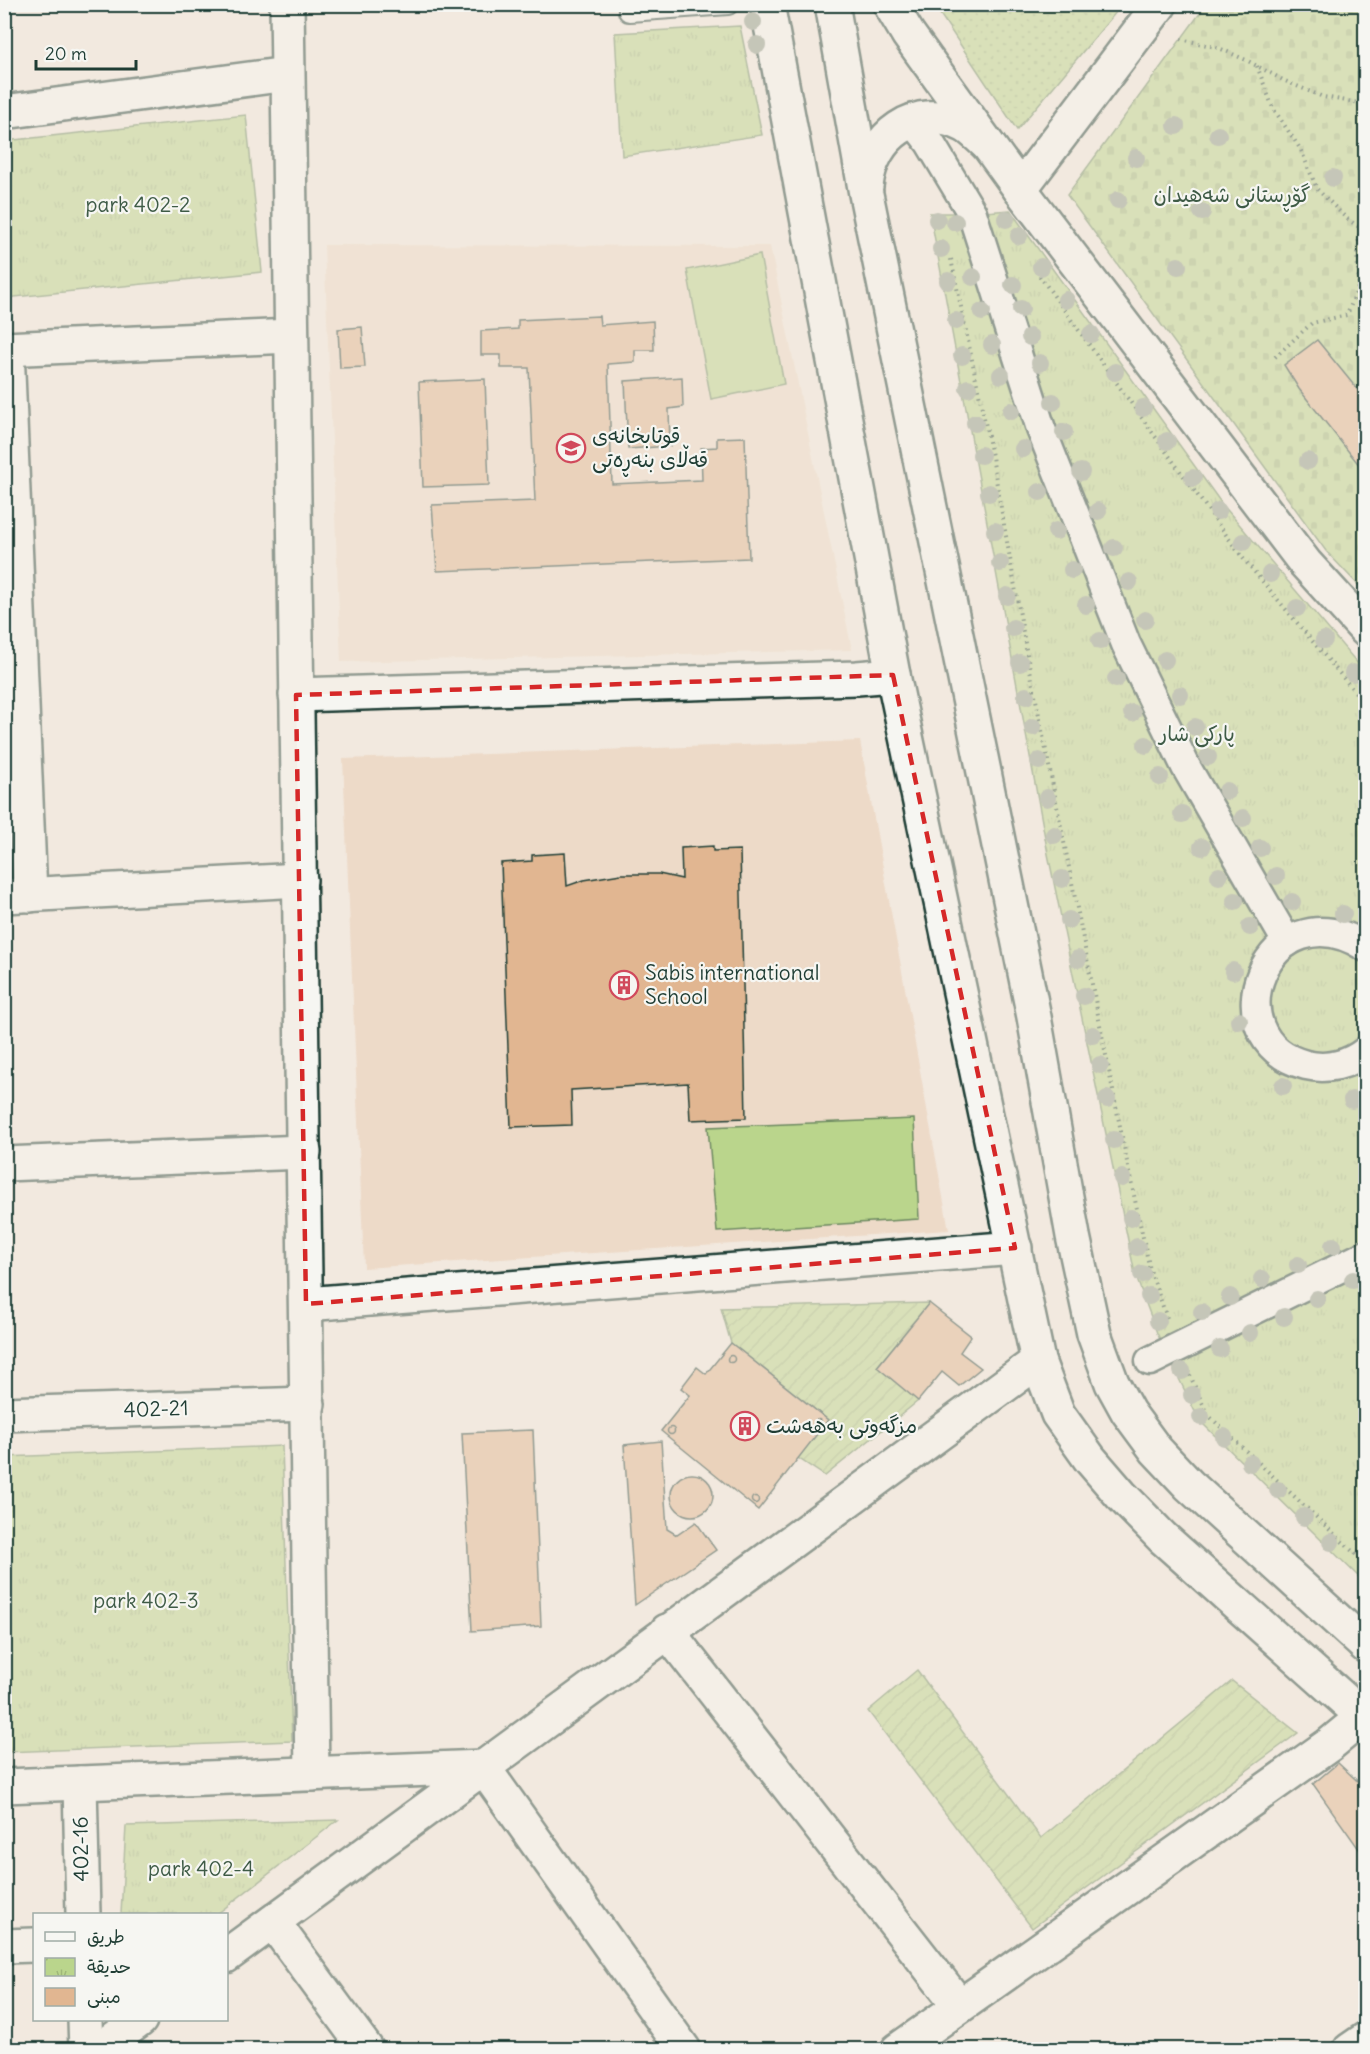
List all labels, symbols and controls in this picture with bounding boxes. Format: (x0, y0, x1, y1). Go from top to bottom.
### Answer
scale bar (36, 33, 136, 71)
text: 20 m (45, 42, 87, 65)
park label: گۆڕستانی شەهیدان (1154, 181, 1310, 212)
park label: park 402-2 (86, 191, 190, 218)
place label: قوتابخانەی قەڵای بنەڕەتی (592, 422, 708, 477)
school or university icon: قوتابخانەی قەڵای بنەڕەتی (555, 432, 587, 464)
park label: پارکی شار (1157, 720, 1235, 748)
place label: Sabis international School (645, 959, 820, 1010)
building icon: Sabis international School (608, 969, 640, 1001)
street label: 402-21 (123, 1394, 189, 1423)
building icon: مزگەوتی بەهەشت (729, 1410, 761, 1442)
place label: مزگەوتی بەهەشت (766, 1412, 917, 1440)
park label: park 402-3 (93, 1587, 199, 1614)
street label: 402-16 (66, 1816, 95, 1882)
park label: park 402-4 (148, 1855, 254, 1882)
legend (33, 1913, 228, 2021)
text: طريق (87, 1925, 125, 1948)
text: حديقة (87, 1955, 131, 1978)
text: مبنى (87, 1985, 121, 2008)

